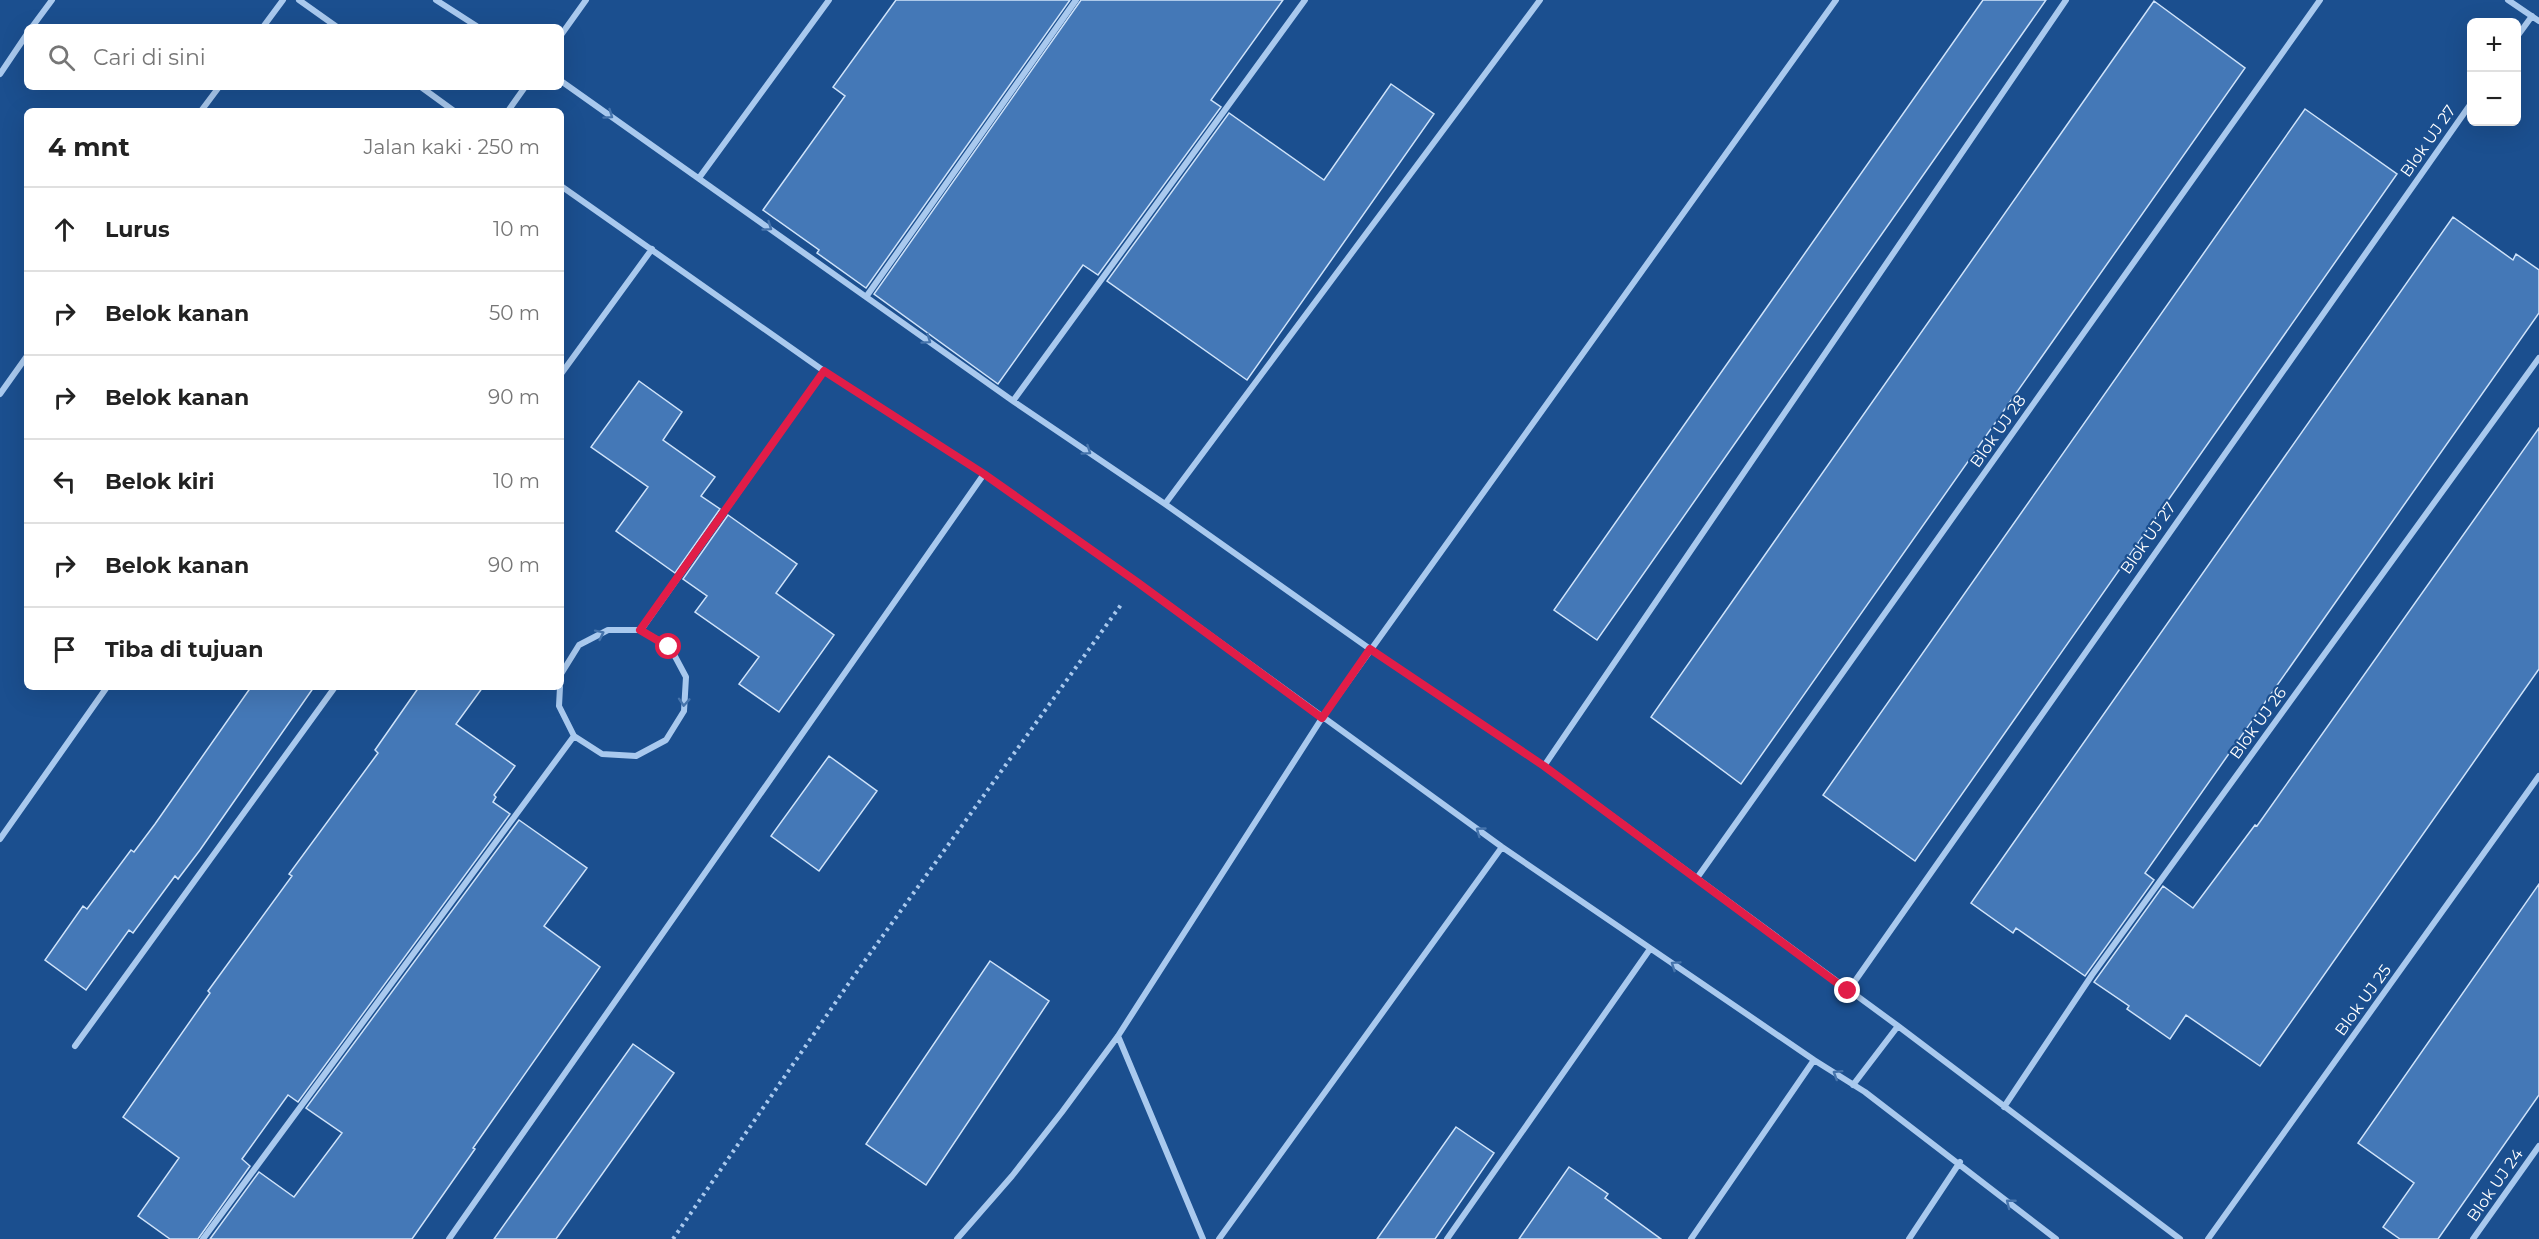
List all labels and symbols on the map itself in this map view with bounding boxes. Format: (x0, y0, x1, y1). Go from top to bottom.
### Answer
street label: Blok UJ 27 (2396, 101, 2460, 181)
one-way arrow (602, 108, 613, 119)
one-way arrow (762, 220, 773, 231)
one-way arrow (921, 333, 932, 344)
street label: Blok UJ 28 (1966, 391, 2030, 471)
one-way arrow (1081, 444, 1092, 455)
street label: Blok UJ 27 (2116, 498, 2180, 578)
one-way arrow (594, 630, 605, 642)
route start (655, 633, 681, 659)
street label: Blok UJ 26 (2226, 683, 2290, 762)
one-way arrow (678, 697, 691, 706)
one-way arrow (1475, 827, 1486, 838)
one-way arrow (1671, 961, 1681, 973)
street label: Blok UJ 25 (2331, 961, 2395, 1039)
route end (1834, 977, 1860, 1003)
one-way arrow (1833, 1070, 1843, 1082)
street label: Blok UJ 24 (2463, 1145, 2527, 1225)
one-way arrow (2006, 1199, 2017, 1210)

